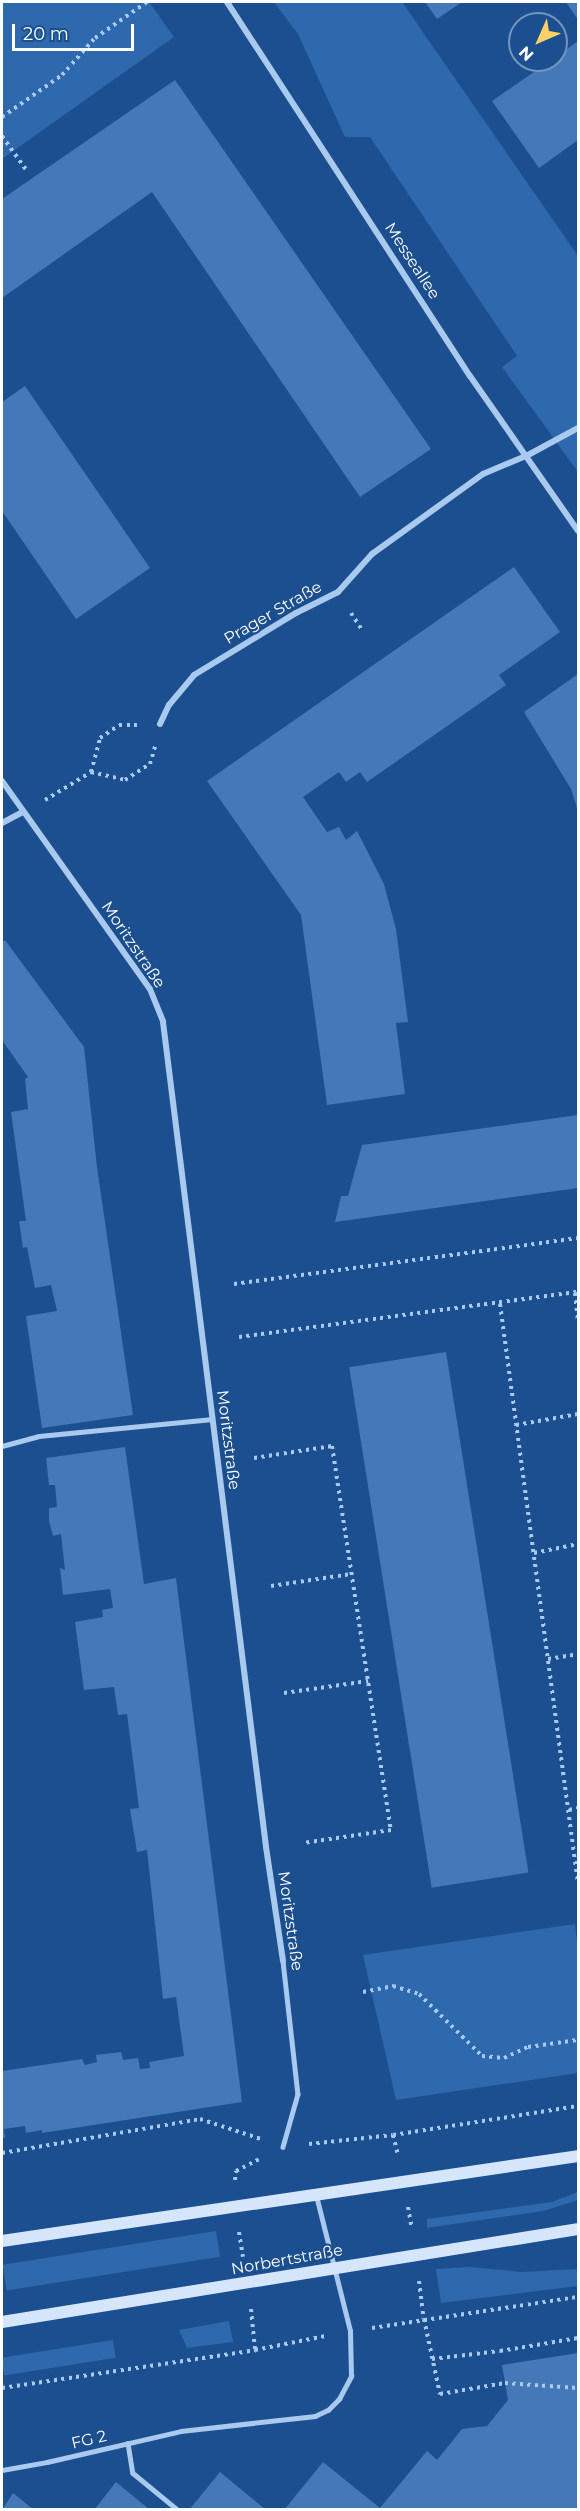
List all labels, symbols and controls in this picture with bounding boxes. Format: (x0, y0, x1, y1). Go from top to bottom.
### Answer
scale bar (15, 12, 136, 50)
north arrow (508, 12, 568, 72)
text: 20 m (23, 23, 69, 45)
text: N (515, 42, 538, 65)
street label: Messeallee (380, 219, 444, 303)
street label: Prager Straße (221, 577, 325, 649)
street label: Moritzstraße (97, 898, 169, 992)
street label: Moritzstraße (212, 1389, 244, 1491)
street label: Moritzstraße (274, 1870, 306, 1972)
street label: Norbertstraße (230, 2241, 344, 2279)
street label: FG 2 (69, 2427, 109, 2453)

